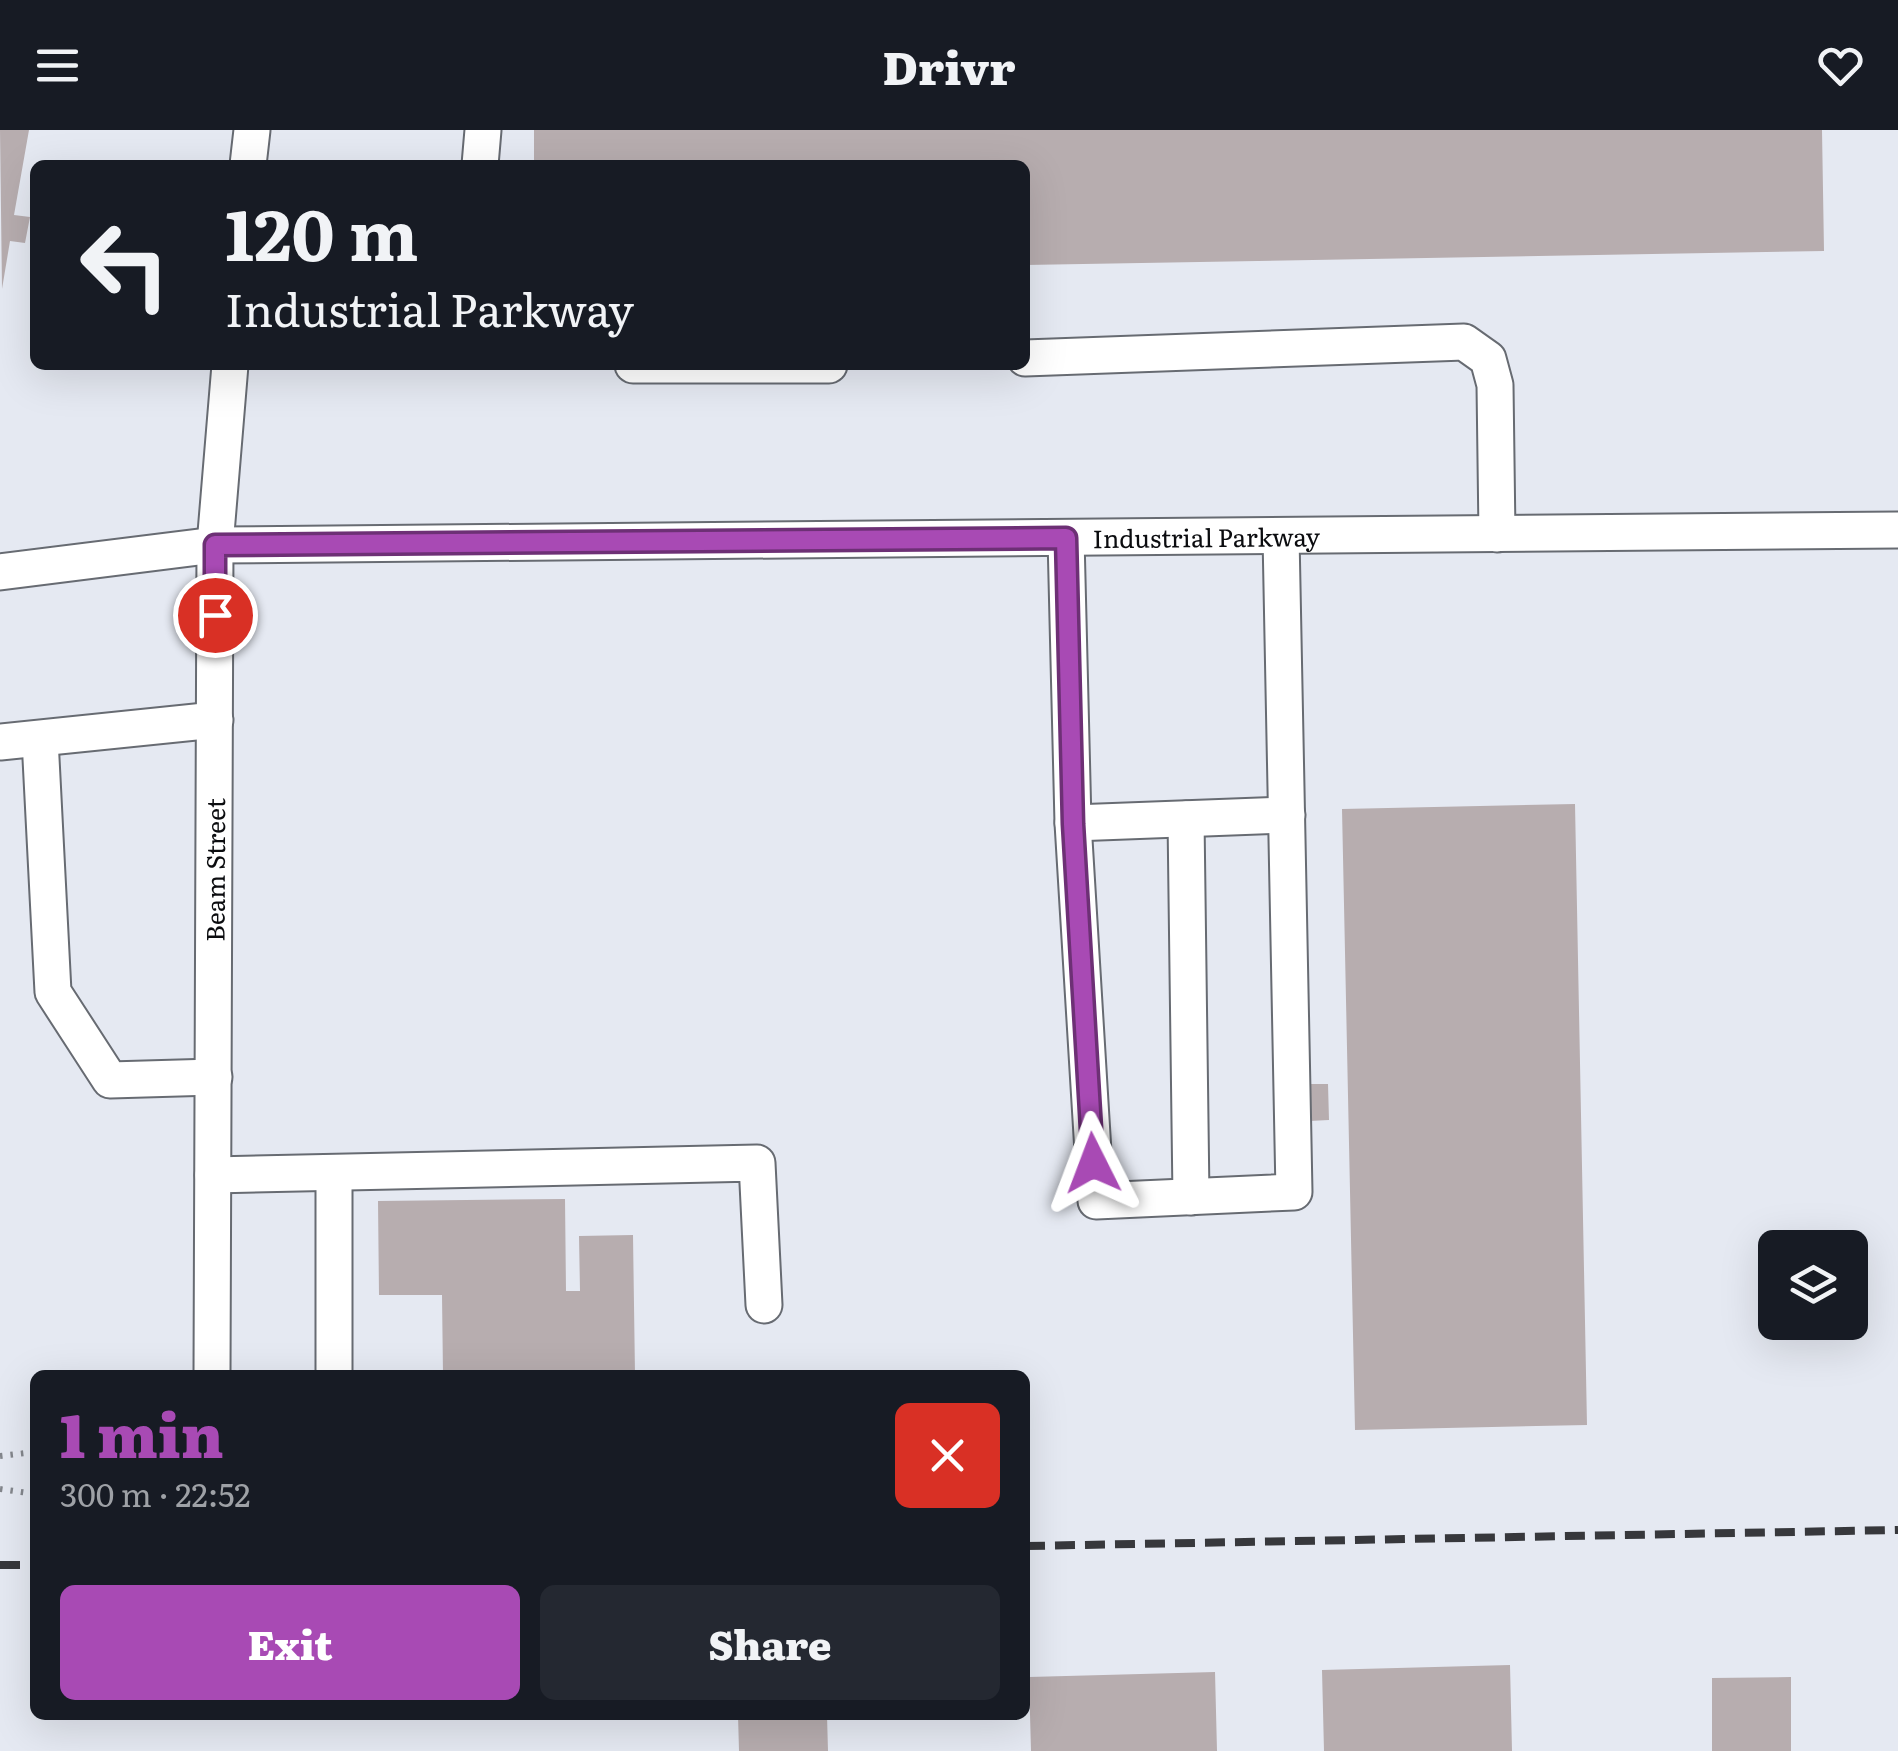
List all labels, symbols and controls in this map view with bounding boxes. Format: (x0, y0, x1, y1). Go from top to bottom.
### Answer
text: Drivr (883, 32, 1015, 99)
icon: menu (30, 38, 85, 93)
icon: heart (1813, 38, 1868, 93)
text: 120 m (225, 179, 418, 283)
icon: left (60, 200, 190, 330)
text: Industrial Parkway (225, 274, 634, 341)
street label: Industrial Parkway (1092, 517, 1321, 556)
pin (173, 573, 258, 658)
icon: arrive (188, 588, 243, 643)
street label: Beam Street (195, 798, 233, 942)
position arrow (1041, 1111, 1145, 1215)
map controls (1758, 1230, 1868, 1340)
button: layers (1758, 1230, 1868, 1340)
text: 1 min (60, 1387, 224, 1476)
button: close (895, 1403, 1000, 1508)
text: 300 m · 22:52 (60, 1469, 251, 1517)
button: Exit (60, 1585, 520, 1700)
button: Share (540, 1585, 1000, 1700)

